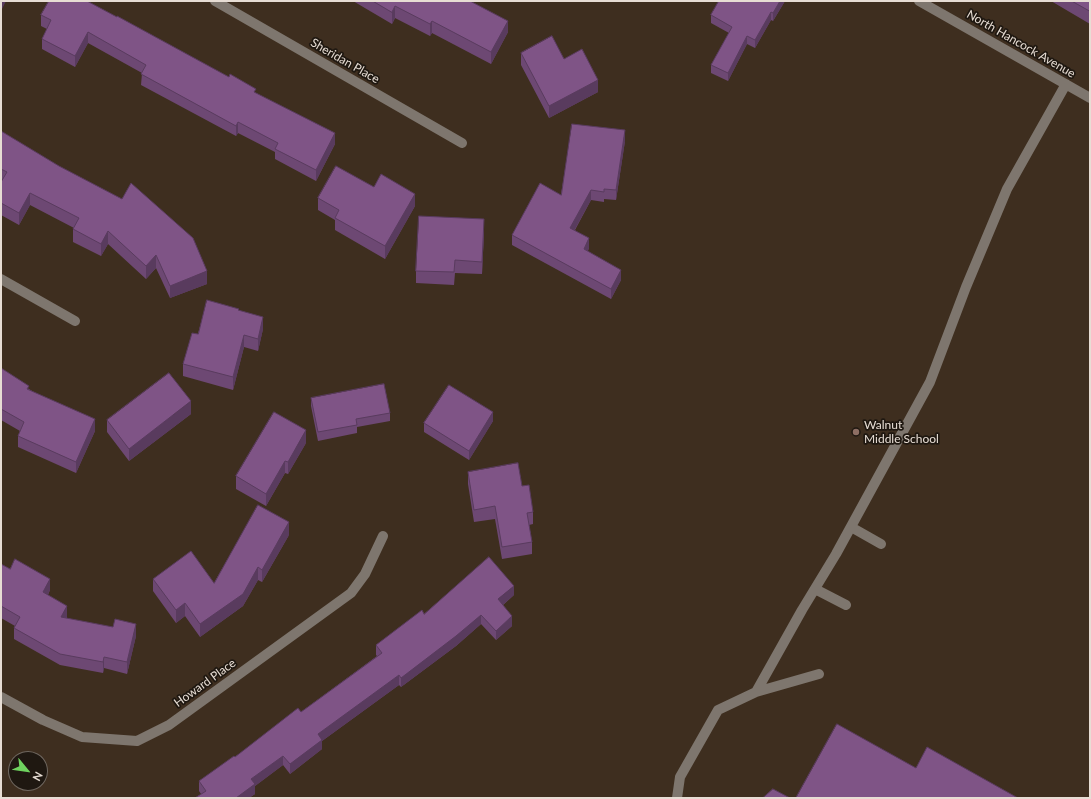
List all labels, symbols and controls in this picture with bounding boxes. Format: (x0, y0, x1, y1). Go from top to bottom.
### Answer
street label: North Hancock Avenue (964, 7, 1078, 81)
street label: Sheridan Place (308, 35, 382, 87)
place label: Walnut Middle School (864, 418, 939, 446)
marker: Walnut Middle School (851, 427, 861, 437)
street label: Howard Place (171, 656, 239, 710)
north arrow (8, 751, 48, 791)
text: N (30, 770, 46, 783)

